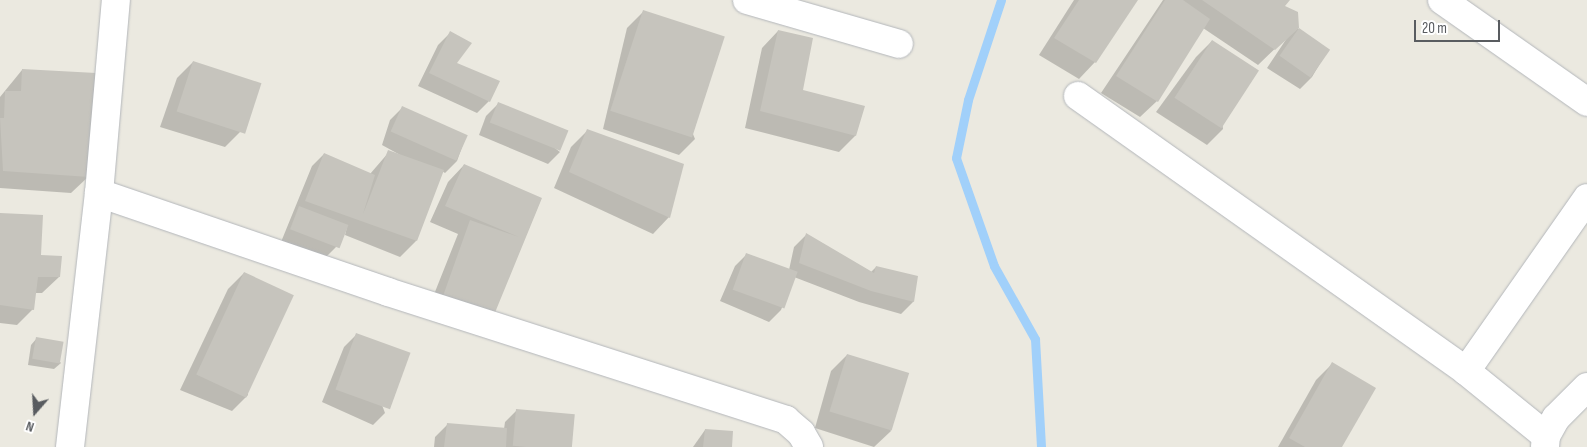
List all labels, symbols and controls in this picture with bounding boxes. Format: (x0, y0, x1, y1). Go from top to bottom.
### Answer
scale bar (1417, 10, 1503, 42)
text: 20 m (1422, 19, 1447, 38)
north arrow (10, 387, 60, 437)
text: N (24, 417, 36, 436)

